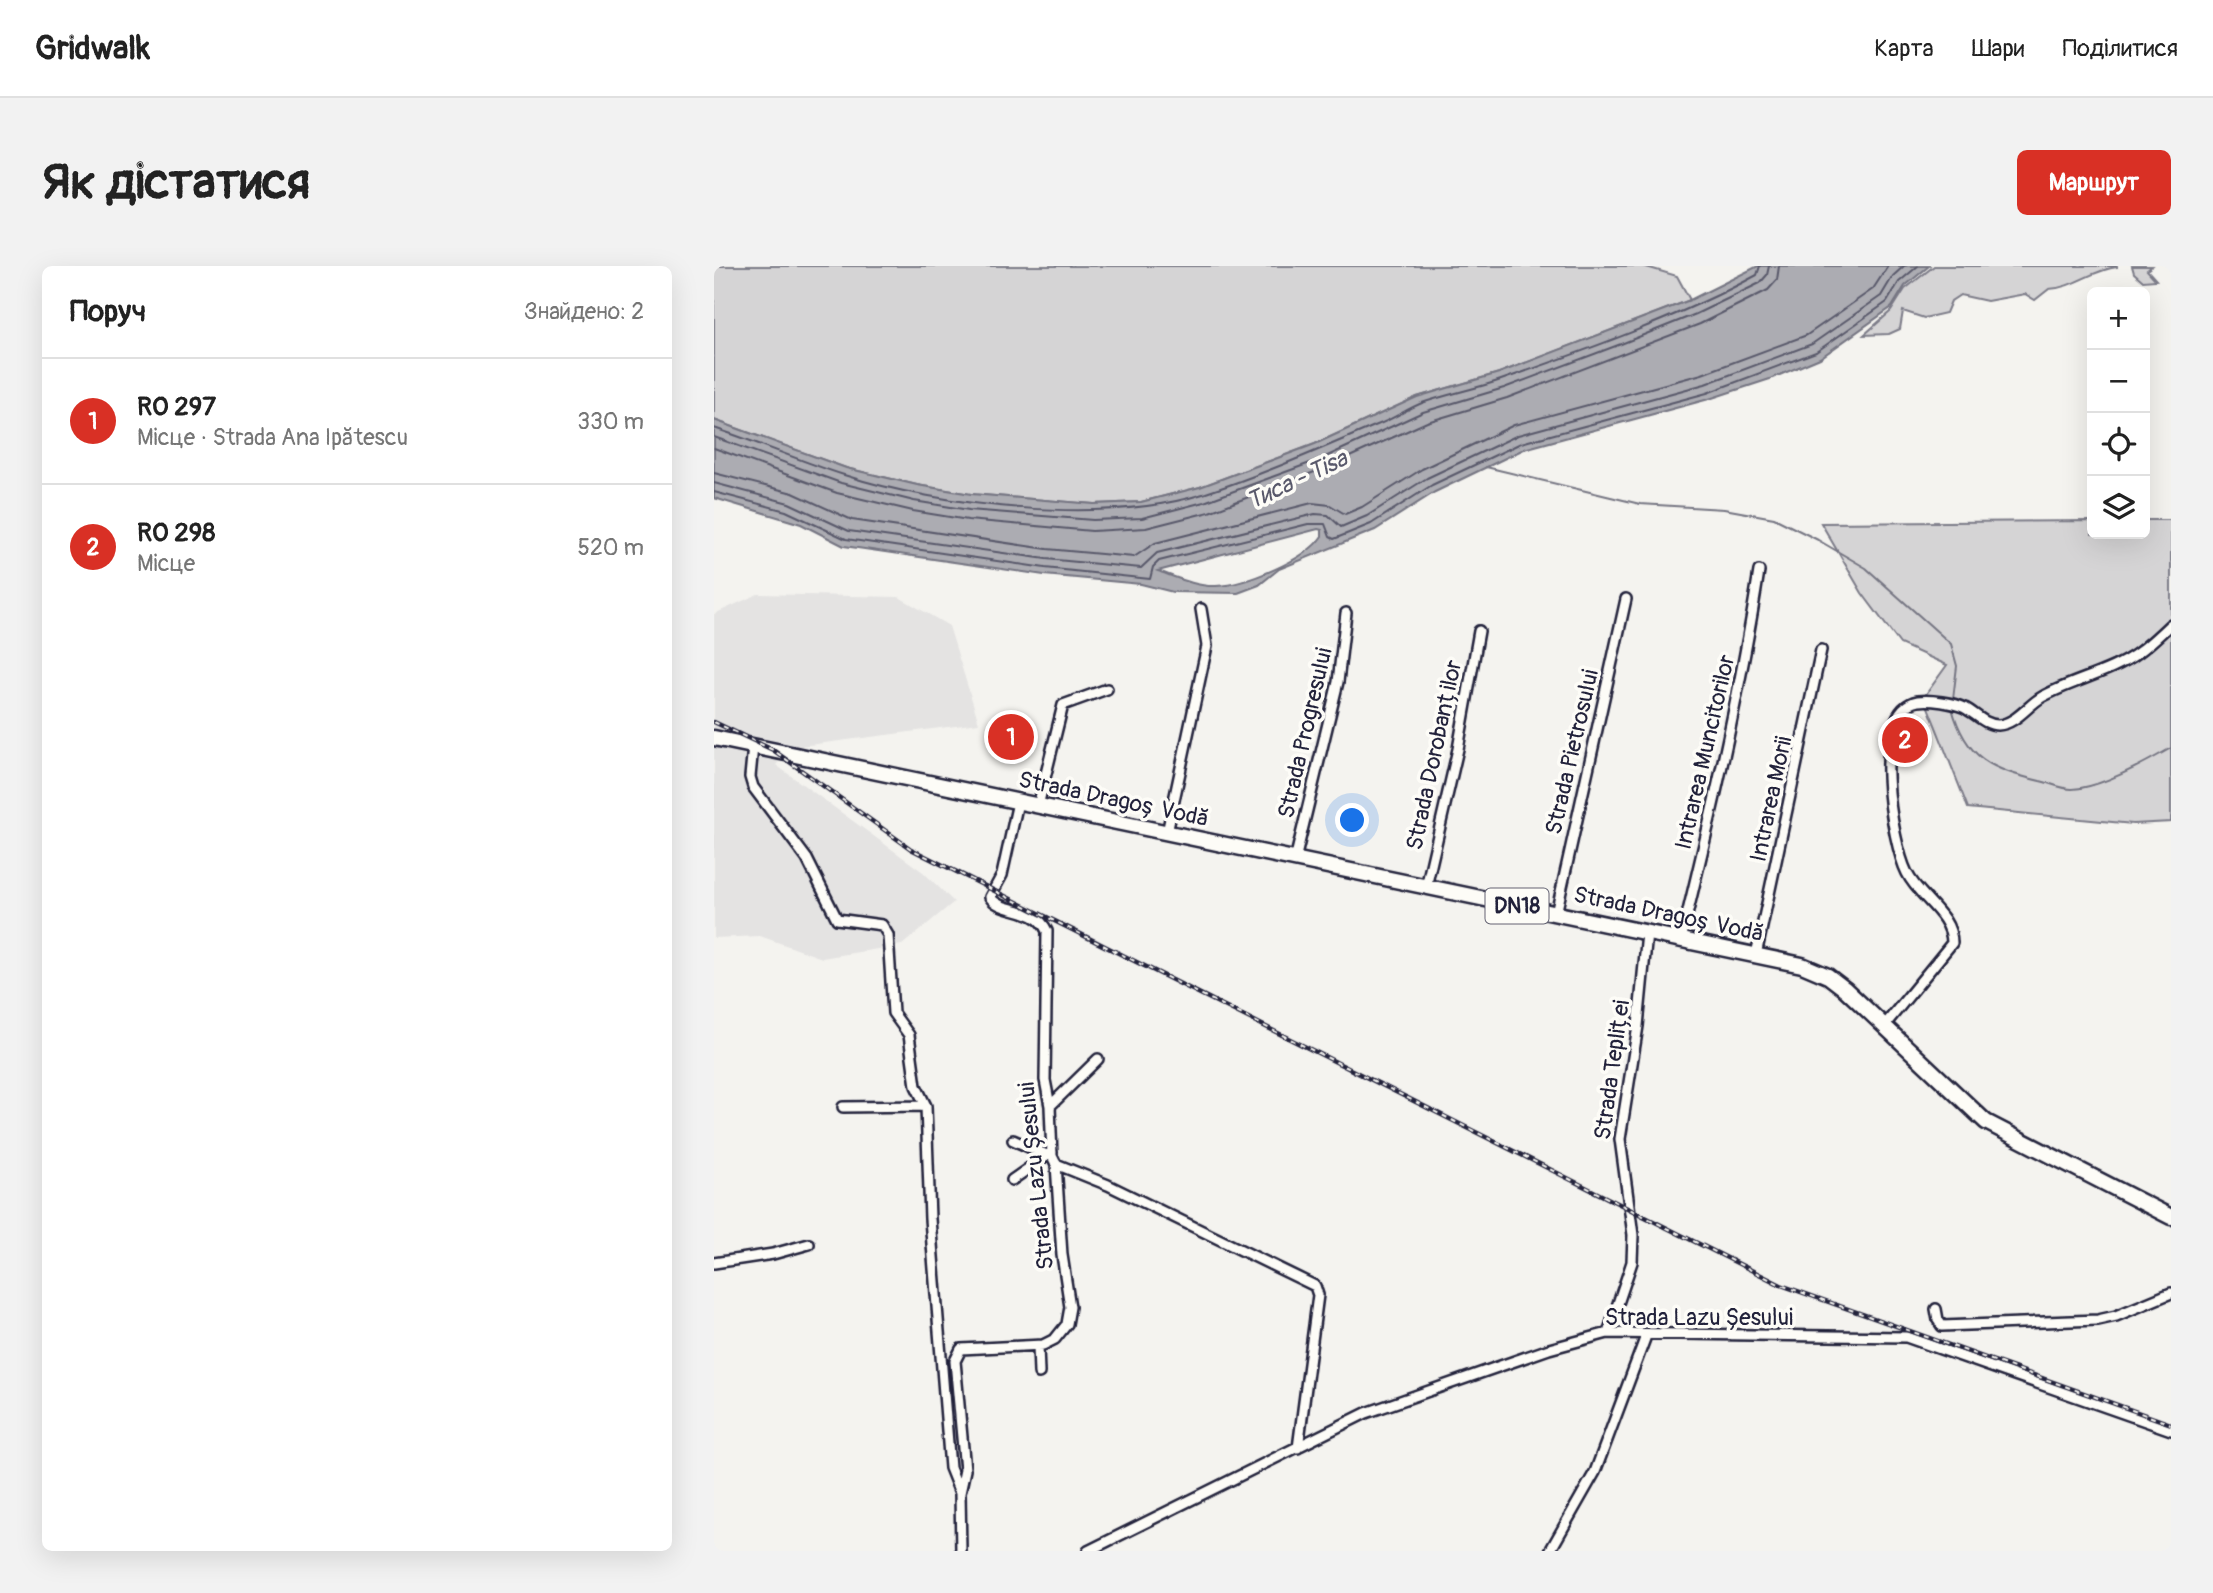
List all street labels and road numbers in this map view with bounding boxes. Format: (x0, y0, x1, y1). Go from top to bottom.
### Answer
street label: Strada Progresului (1271, 645, 1339, 821)
street label: Intrarea Muncitorilor (1668, 652, 1742, 852)
street label: Strada Dorobanților (1400, 657, 1468, 853)
street label: Strada Pietrosului (1539, 667, 1605, 837)
street label: Intrarea Morii (1744, 734, 1798, 864)
street label: Strada Dragoș Vodă (1016, 765, 1212, 833)
street label: Strada Dragoș Vodă (1571, 880, 1767, 948)
road number: DN18 (1486, 888, 1548, 924)
street label: Strada Tepliței (1588, 998, 1636, 1142)
street label: Strada Lazu Șesului (1012, 1081, 1060, 1271)
street label: Strada Lazu Șesului (1605, 1303, 1793, 1332)

